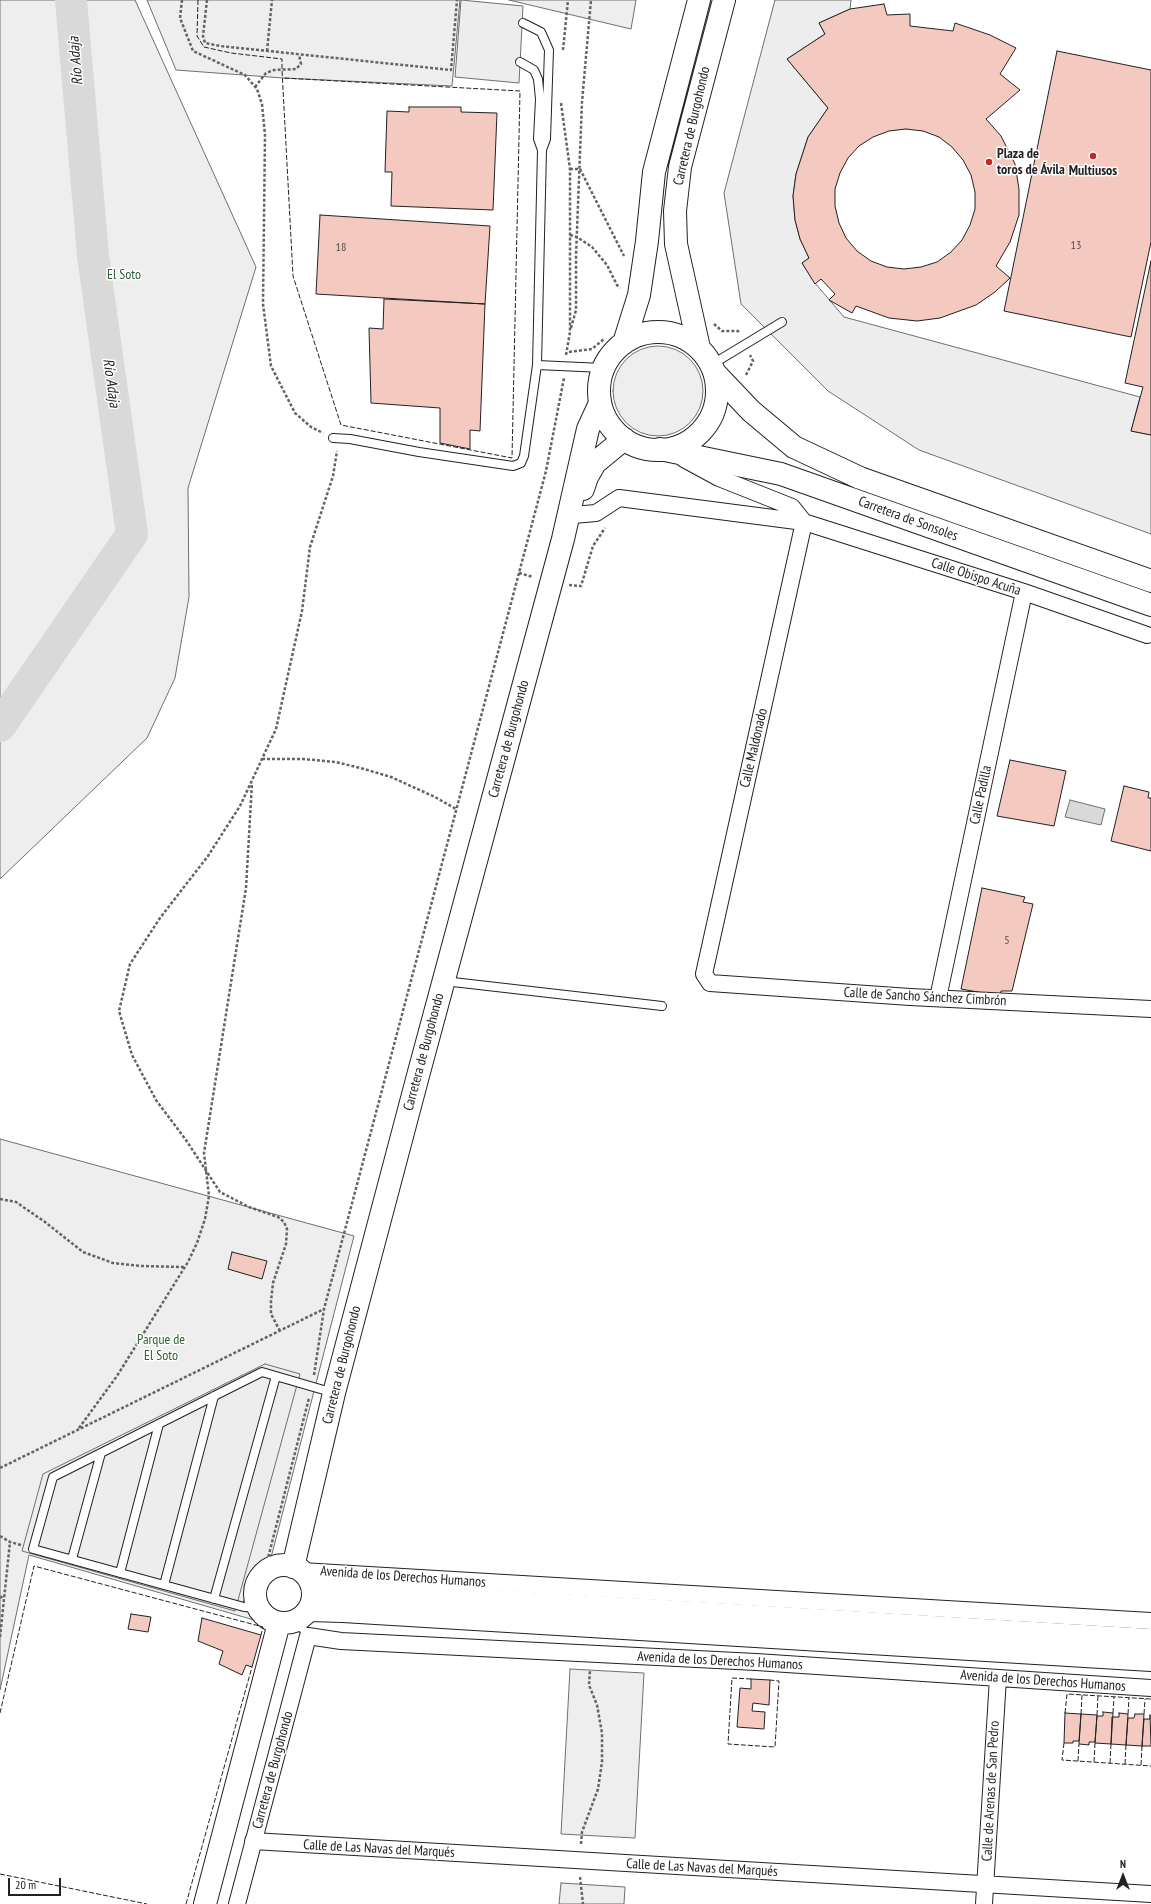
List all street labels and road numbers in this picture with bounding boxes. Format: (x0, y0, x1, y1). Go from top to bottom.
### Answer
street label: Carretera de Burgohondo (670, 65, 714, 187)
street label: Carretera de Sonsoles (856, 493, 960, 545)
street label: Calle Obispo Acuña (929, 555, 1023, 599)
street label: Carretera de Burgohondo (485, 678, 533, 800)
street label: Calle Maldonado (737, 707, 771, 789)
street label: Calle Padilla (967, 764, 995, 826)
street label: Calle de Sancho Sánchez Cimbrón (843, 984, 1007, 1010)
street label: Carretera de Burgohondo (400, 991, 448, 1113)
street label: Carretera de Burgohondo (319, 1304, 365, 1426)
street label: Avenida de los Derechos Humanos (320, 1563, 486, 1591)
street label: Avenida de los Derechos Humanos (637, 1648, 803, 1674)
street label: Avenida de los Derechos Humanos (960, 1667, 1126, 1695)
street label: Carretera de Burgohondo (249, 1709, 297, 1831)
street label: Calle de Arenas de San Pedro (979, 1720, 1003, 1862)
street label: Calle de Las Navas del Marqués (303, 1837, 455, 1861)
street label: Calle de Las Navas del Marqués (626, 1856, 778, 1880)

